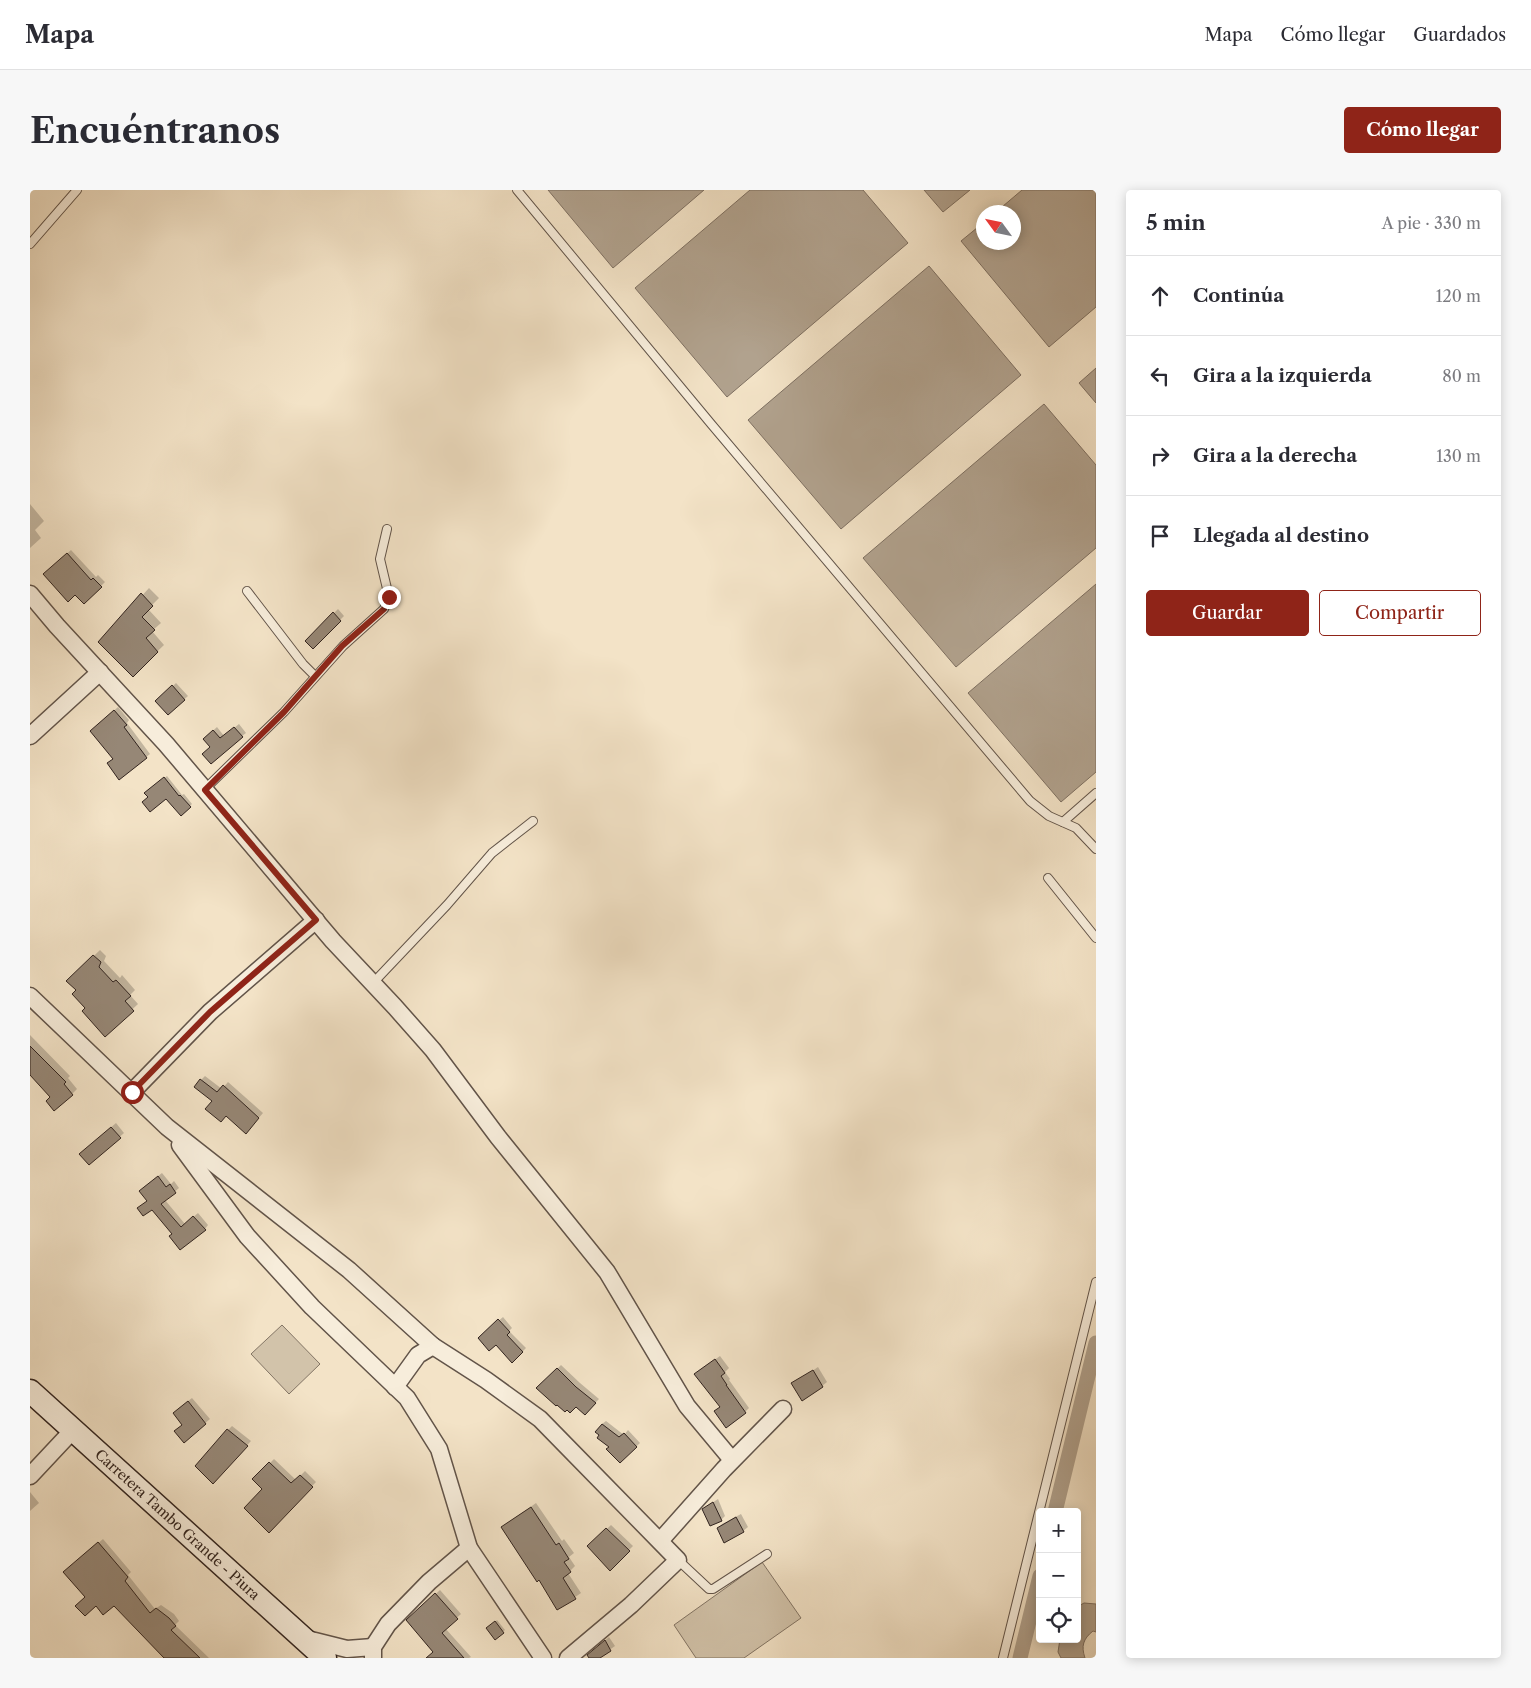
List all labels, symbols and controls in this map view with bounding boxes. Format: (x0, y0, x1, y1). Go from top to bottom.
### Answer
text: Mapa (25, 20, 94, 49)
text: Mapa (1204, 24, 1253, 46)
text: Cómo llegar (1281, 24, 1385, 46)
text: Guardados (1413, 24, 1506, 46)
button: Cómo llegar (1344, 107, 1501, 153)
text: Encuéntranos (30, 109, 280, 152)
north arrow (976, 205, 1021, 250)
text: 5 min (1146, 210, 1206, 235)
text: A pie · 330 m (1382, 213, 1481, 233)
icon: ahead (1146, 282, 1174, 310)
text: Continúa (1193, 284, 1284, 307)
text: 120 m (1436, 286, 1481, 306)
icon: left (1146, 362, 1174, 390)
text: Gira a la izquierda (1193, 364, 1372, 387)
text: 80 m (1442, 366, 1481, 386)
icon: right (1146, 442, 1174, 470)
text: Gira a la derecha (1193, 444, 1357, 467)
text: 130 m (1436, 446, 1481, 466)
icon: arrive (1146, 522, 1174, 550)
text: Llegada al destino (1193, 524, 1369, 547)
route end (378, 586, 401, 609)
button: Guardar (1146, 590, 1309, 636)
button: Compartir (1319, 590, 1481, 636)
route start (121, 1081, 144, 1104)
street label: Carretera Tambo Grande - Piura (91, 1445, 264, 1604)
map controls (1036, 1508, 1081, 1643)
button: + (1036, 1508, 1081, 1553)
button: − (1036, 1553, 1081, 1598)
button: locate (1036, 1598, 1081, 1643)

